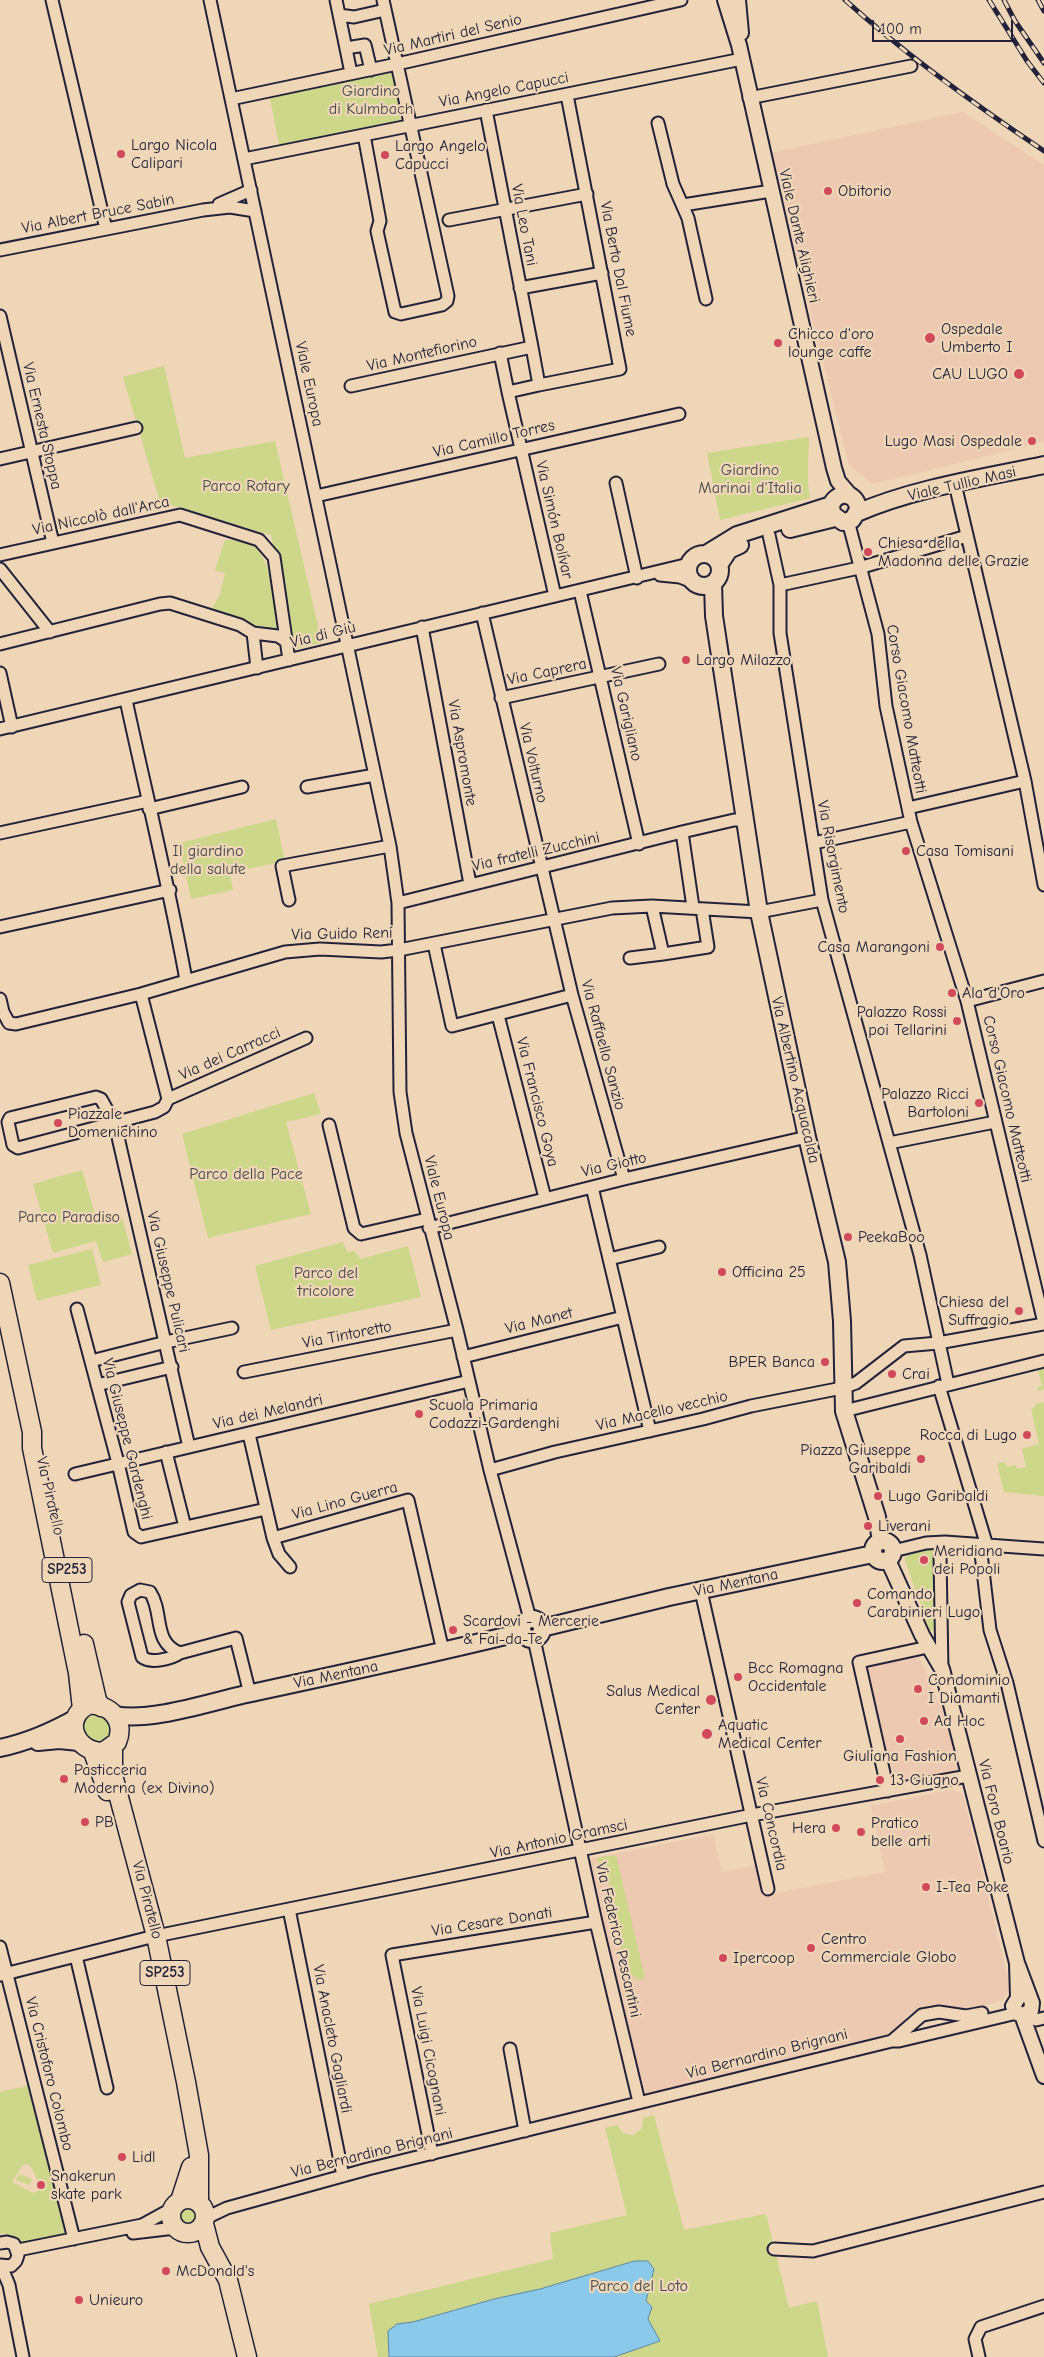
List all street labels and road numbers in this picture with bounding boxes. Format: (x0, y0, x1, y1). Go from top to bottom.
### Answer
street label: Via Martiri del Senio (382, 10, 524, 60)
street label: Via Angelo Capucci (438, 68, 570, 112)
street label: Viale Dante Alighieri (774, 167, 824, 305)
street label: Via Leo Tani (507, 182, 541, 268)
street label: Via Albert Bruce Sabin (20, 190, 176, 238)
street label: Via Berto Dal Fiume (595, 200, 641, 338)
street label: Via Montefiorino (365, 332, 479, 376)
street label: Viale Europa (291, 340, 327, 428)
street label: Via Ernesta Stoppa (18, 361, 66, 491)
street label: Via Camillo Torres (431, 416, 557, 462)
street label: Via Simón Bolívar (531, 459, 577, 581)
street label: Viale Tullio Masi (906, 462, 1018, 506)
street label: Via Niccolò dall'Arca (31, 492, 171, 540)
street label: Via di Giù (288, 618, 358, 652)
street label: Corso Giacomo Matteotti (882, 623, 930, 795)
street label: Via Caprera (506, 654, 588, 690)
street label: Via Garigliano (606, 665, 646, 763)
street label: Via Aspromonte (443, 698, 481, 808)
street label: Via Volturno (514, 721, 552, 805)
street label: Via Risorgimento (813, 799, 853, 915)
street label: Via fratelli Zucchini (470, 828, 602, 876)
street label: Via Guido Reni (291, 924, 393, 944)
street label: Via Raffaello Sanzio (576, 978, 630, 1112)
street label: Via Albertino Acquacalda (766, 995, 824, 1165)
street label: Corso Giacomo Matteotti (978, 1013, 1036, 1185)
street label: Via dei Carracci (176, 1023, 284, 1085)
street label: Via Francisco Goya (512, 1035, 562, 1169)
street label: Via Giotto (580, 1148, 648, 1182)
street label: Viale Europa (419, 1154, 459, 1242)
street label: Via Giuseppe Pulicari (142, 1210, 194, 1354)
street label: Via Manet (503, 1303, 575, 1339)
street label: Via Tintoretto (301, 1317, 393, 1353)
street label: Via Giuseppe Gardenghi (98, 1356, 156, 1522)
street label: Via Macello vecchio (594, 1387, 730, 1435)
street label: Via dei Melandri (211, 1390, 325, 1434)
street label: Via Piratello (32, 1455, 68, 1537)
street label: Via Lino Guerra (290, 1478, 400, 1524)
road number: SP253 (42, 1558, 92, 1582)
street label: Via Mentana (692, 1565, 780, 1601)
street label: Via Mentana (292, 1657, 380, 1693)
street label: Via Foro Boario (974, 1757, 1018, 1867)
street label: Via Concordia (751, 1775, 791, 1873)
street label: Via Antonio Gramsci (489, 1815, 629, 1863)
street label: Via Piratello (127, 1859, 167, 1941)
street label: Via Federico Pescantini (591, 1861, 645, 2019)
street label: Via Cesare Donati (430, 1903, 554, 1941)
road number: SP253 (140, 1960, 190, 1986)
street label: Via Anacleto Gagliardi (308, 1963, 356, 2115)
street label: Via Luigi Cicognani (406, 1985, 450, 2117)
street label: Via Cristoforo Colombo (21, 1995, 77, 2153)
street label: Via Bernardino Brignani (684, 2025, 850, 2083)
street label: Via Bernardino Brignani (289, 2124, 455, 2182)

